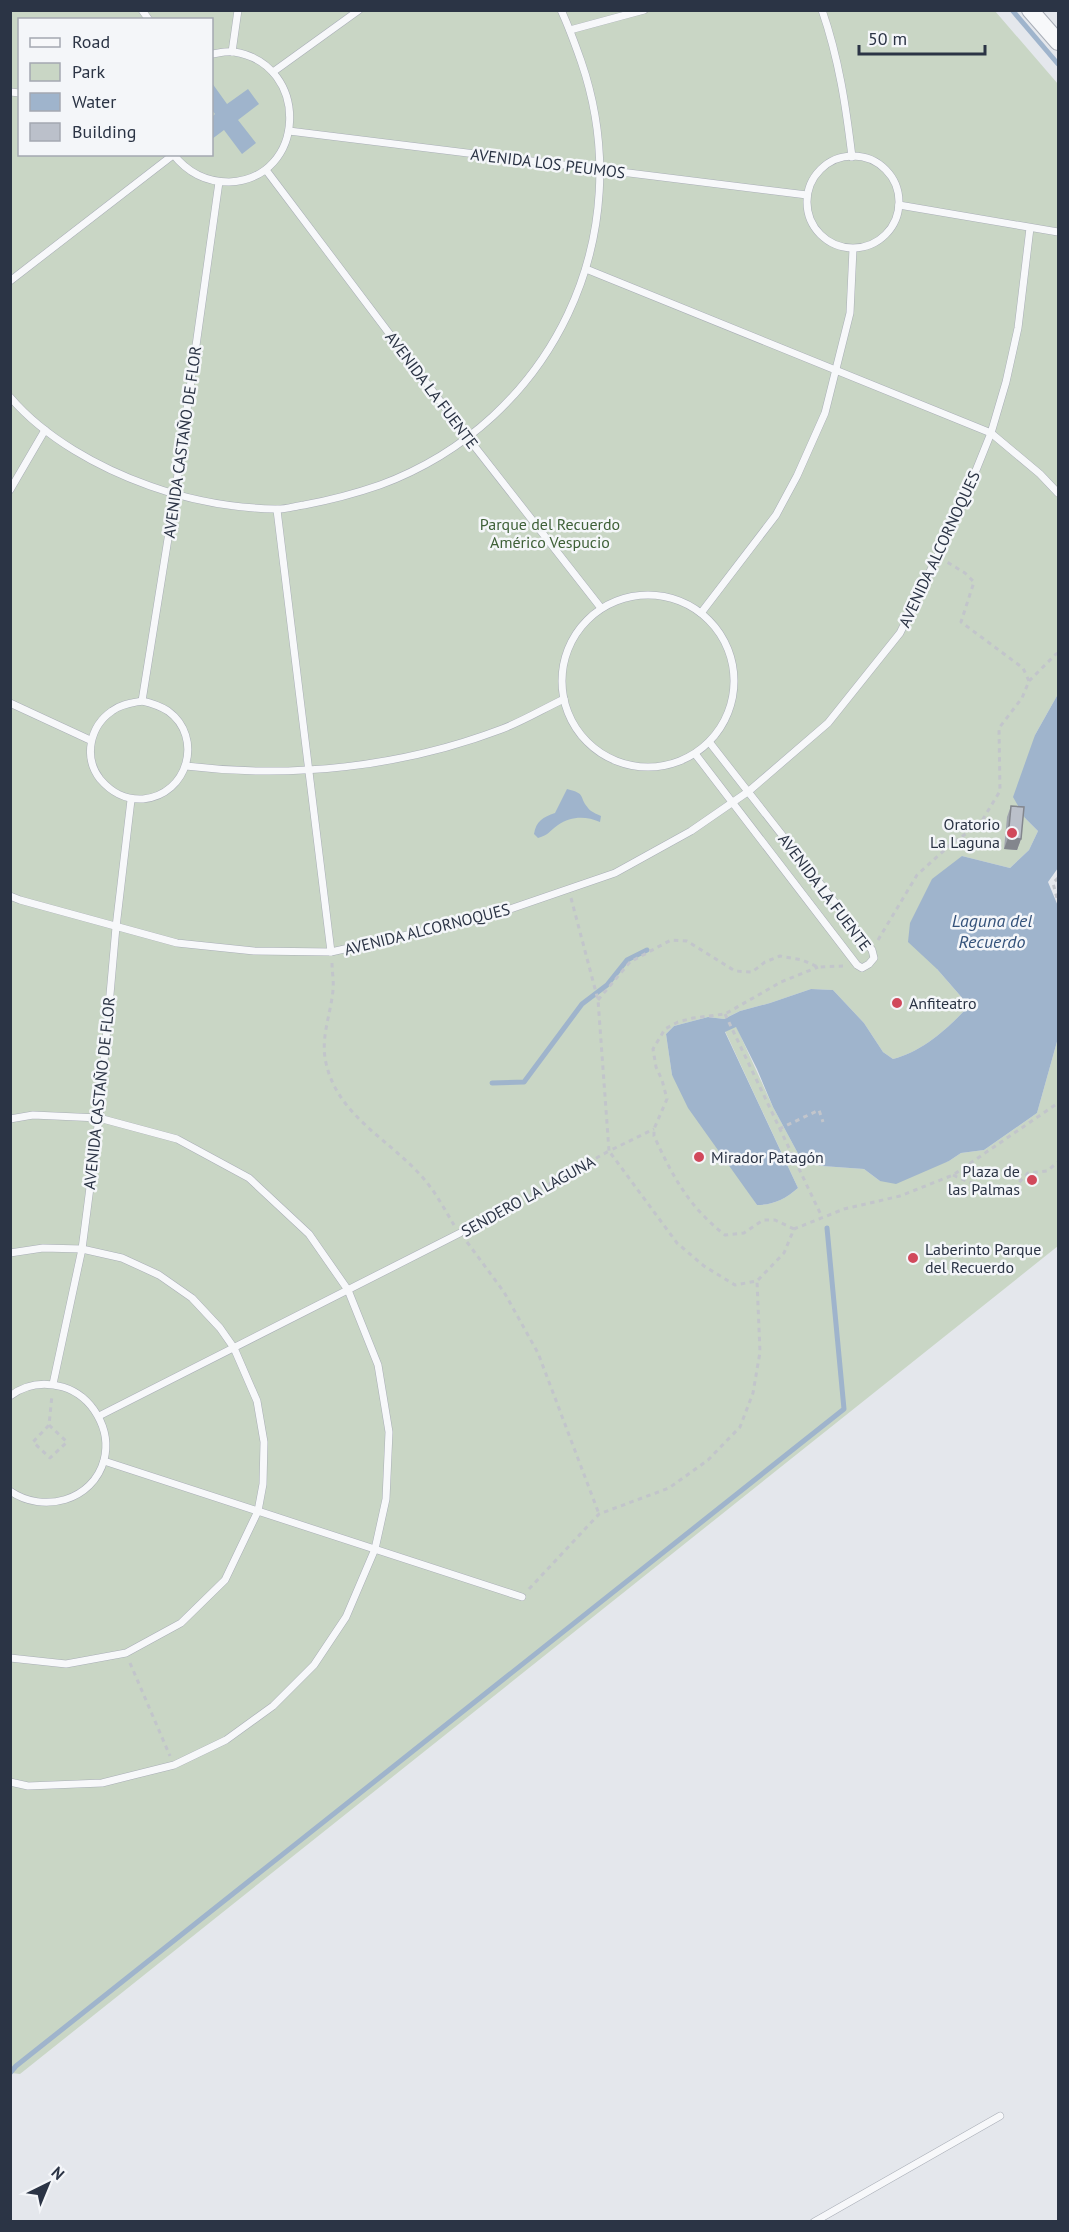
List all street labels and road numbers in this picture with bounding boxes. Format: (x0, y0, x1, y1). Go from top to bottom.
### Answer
street label: AVENIDA LOS PEUMOS (469, 144, 627, 182)
street label: AVENIDA LA FUENTE (381, 327, 483, 453)
street label: AVENIDA CASTAÑO DE FLOR (159, 345, 205, 539)
street label: AVENIDA ALCORNOQUES (894, 468, 984, 630)
street label: AVENIDA LA FUENTE (774, 829, 876, 955)
street label: AVENIDA ALCORNOQUES (342, 899, 512, 959)
street label: AVENIDA CASTAÑO DE FLOR (79, 996, 119, 1190)
street label: SENDERO LA LAGUNA (458, 1151, 599, 1241)

